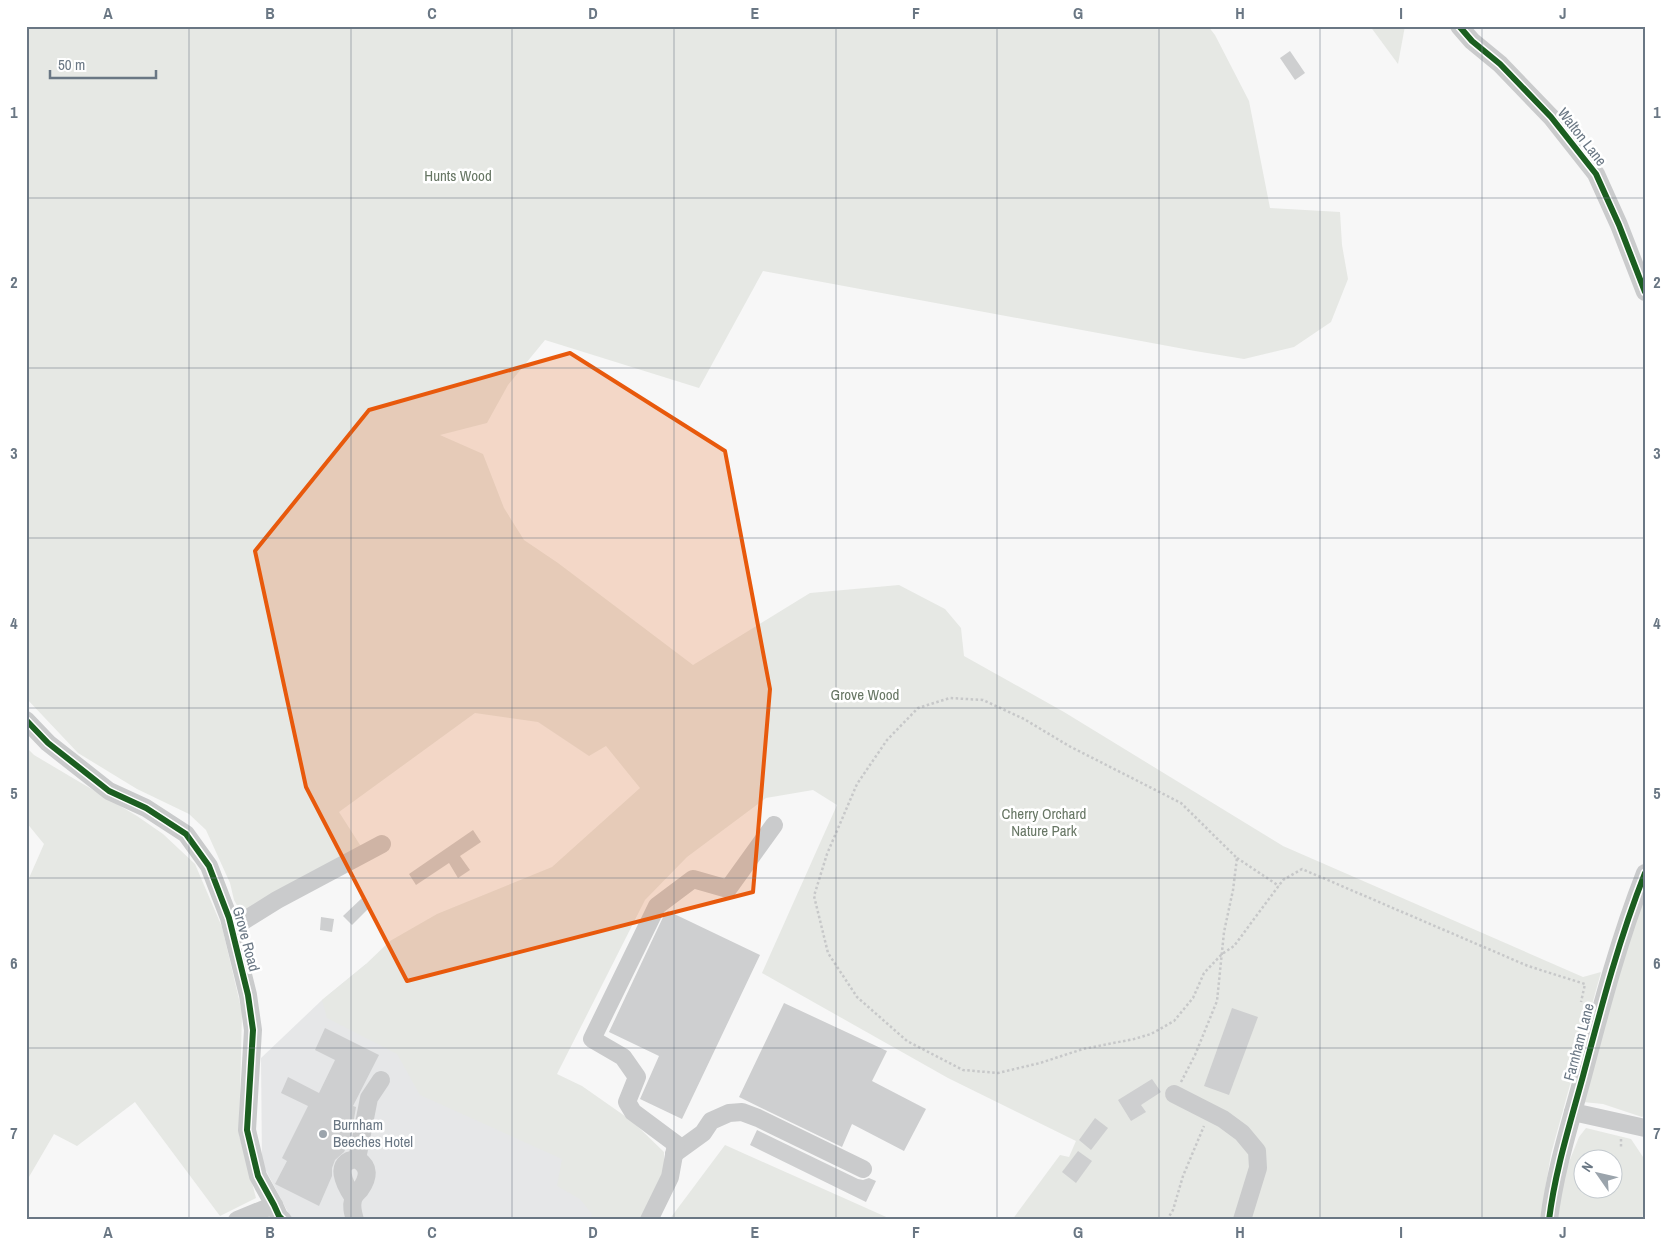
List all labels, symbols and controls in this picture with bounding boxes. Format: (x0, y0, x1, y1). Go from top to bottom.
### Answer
text: A (103, 2, 113, 24)
text: B (265, 2, 275, 24)
text: C (427, 2, 437, 24)
text: D (588, 2, 598, 24)
text: E (751, 2, 760, 24)
text: F (912, 2, 920, 24)
text: G (1073, 2, 1083, 24)
text: H (1235, 2, 1245, 24)
text: I (1399, 2, 1403, 24)
text: J (1559, 2, 1567, 24)
scale bar (50, 48, 156, 80)
text: 50 m (58, 54, 85, 75)
text: 1 (10, 101, 18, 123)
text: 1 (1653, 101, 1661, 123)
street label: Walton Lane (1553, 103, 1612, 170)
park label: Hunts Wood (424, 165, 492, 186)
text: 2 (10, 271, 18, 293)
text: 2 (1653, 271, 1661, 293)
text: 3 (10, 442, 18, 464)
text: 3 (1653, 442, 1661, 464)
text: 4 (10, 612, 18, 634)
text: 4 (1653, 612, 1661, 634)
park label: Grove Wood (831, 684, 899, 705)
text: 5 (10, 782, 18, 804)
text: 5 (1653, 782, 1661, 804)
park label: Cherry Orchard Nature Park (1002, 803, 1086, 841)
street label: Grove Road (228, 904, 265, 974)
text: 6 (10, 952, 18, 974)
text: 6 (1653, 952, 1661, 974)
street label: Farnham Lane (1558, 1001, 1599, 1083)
place label: Burnham Beeches Hotel (333, 1114, 413, 1152)
text: 7 (10, 1122, 18, 1144)
text: 7 (1653, 1122, 1661, 1144)
marker: Burnham Beeches Hotel (317, 1128, 329, 1140)
north arrow (1574, 1148, 1624, 1198)
text: N (1577, 1158, 1597, 1175)
text: A (103, 1221, 113, 1243)
text: B (265, 1221, 275, 1243)
text: C (427, 1221, 437, 1243)
text: D (588, 1221, 598, 1243)
text: E (751, 1221, 760, 1243)
text: F (912, 1221, 920, 1243)
text: G (1073, 1221, 1083, 1243)
text: H (1235, 1221, 1245, 1243)
text: I (1399, 1221, 1403, 1243)
text: J (1559, 1221, 1567, 1243)

